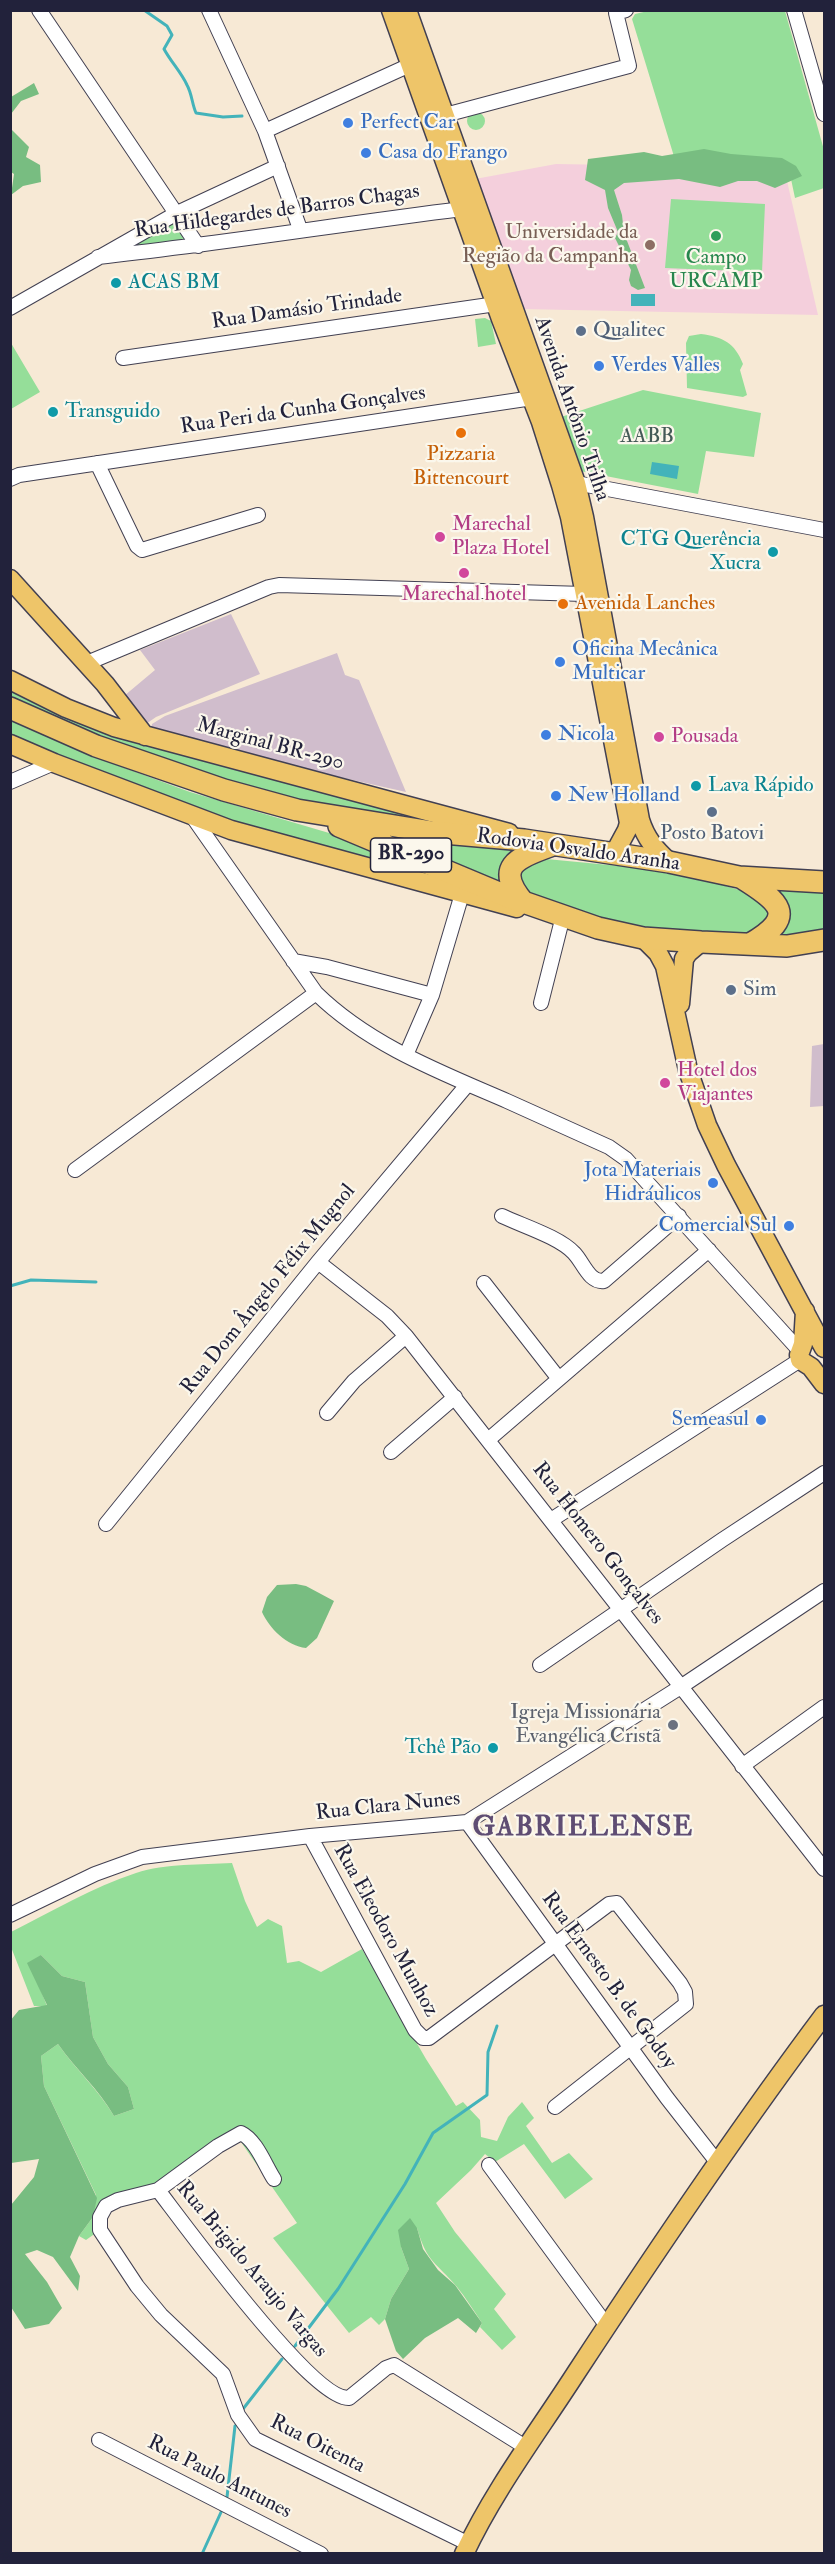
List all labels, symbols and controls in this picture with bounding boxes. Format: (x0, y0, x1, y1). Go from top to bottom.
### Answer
place label: Perfect Car (360, 110, 455, 136)
marker: Perfect Car (341, 116, 355, 130)
place label: Casa do Frango (378, 140, 507, 166)
marker: Casa do Frango (359, 146, 373, 160)
street label: Rua Hildegardes de Barros Chagas (133, 179, 421, 245)
place label: Universidade da Região da Campanha (462, 220, 638, 270)
marker: Campo URCAMP (709, 229, 723, 243)
marker: Universidade da Região da Campanha (643, 238, 657, 252)
place label: Campo URCAMP (669, 245, 763, 295)
place label: ACAS BM (128, 270, 220, 296)
marker: ACAS BM (109, 276, 123, 290)
street label: Rua Damásio Trindade (210, 284, 404, 336)
street label: Avenida Antônio Trilha (528, 313, 614, 505)
place label: Qualitec (593, 318, 665, 344)
marker: Qualitec (574, 324, 588, 338)
place label: Verdes Valles (611, 353, 720, 379)
marker: Verdes Valles (592, 359, 606, 373)
street label: Rua Peri da Cunha Gonçalves (179, 381, 427, 441)
place label: Transguido (65, 399, 160, 425)
marker: Transguido (46, 405, 60, 419)
park label: AABB (620, 424, 674, 450)
marker: Pizzaria Bittencourt (454, 426, 468, 440)
place label: Pizzaria Bittencourt (413, 442, 509, 492)
place label: Marechal Plaza Hotel (452, 512, 550, 562)
place label: CTG Querência Xucra (621, 527, 761, 577)
marker: Marechal Plaza Hotel (433, 530, 447, 544)
marker: CTG Querência Xucra (766, 545, 780, 559)
marker: Marechal hotel (457, 566, 471, 580)
place label: Marechal hotel (401, 582, 527, 608)
place label: Avenida Lanches (575, 591, 715, 617)
marker: Avenida Lanches (556, 597, 570, 611)
place label: Oficina Mecânica Multicar (572, 637, 718, 687)
marker: Oficina Mecânica Multicar (553, 655, 567, 669)
street label: Marginal BR-290 (194, 713, 346, 777)
place label: Nicola (558, 722, 615, 748)
place label: Pousada (671, 724, 738, 750)
marker: Nicola (539, 728, 553, 742)
marker: Pousada (652, 730, 666, 744)
place label: Lava Rápido (708, 773, 814, 799)
marker: Lava Rápido (689, 779, 703, 793)
place label: New Holland (568, 783, 680, 809)
marker: New Holland (549, 789, 563, 803)
marker: Posto Batovi (705, 805, 719, 819)
place label: Posto Batovi (660, 821, 764, 847)
street label: Rodovia Osvaldo Aranha (475, 824, 681, 878)
road number: BR-290 (370, 838, 452, 872)
place label: Sim (743, 977, 776, 1003)
marker: Sim (724, 983, 738, 997)
place label: Hotel dos Viajantes (677, 1058, 757, 1108)
marker: Hotel dos Viajantes (658, 1076, 672, 1090)
place label: Jota Materiais Hidráulicos (584, 1158, 701, 1208)
marker: Jota Materiais Hidráulicos (706, 1176, 720, 1190)
street label: Rua Dom Ângelo Félix Mugnol (176, 1180, 362, 1400)
place label: Comercial Sul (658, 1213, 777, 1239)
marker: Comercial Sul (782, 1219, 796, 1233)
place label: Semeasul (671, 1407, 749, 1433)
marker: Semeasul (754, 1413, 768, 1427)
street label: Rua Homero Gonçalves (526, 1458, 668, 1630)
place label: Igreja Missionária Evangélica Cristã (510, 1700, 661, 1750)
marker: Igreja Missionária Evangélica Cristã (666, 1718, 680, 1732)
place label: Tchê Pão (404, 1735, 481, 1761)
marker: Tchê Pão (486, 1741, 500, 1755)
street label: Rua Clara Nunes (315, 1787, 461, 1827)
district label: GABRIELENSE (472, 1813, 694, 1845)
street label: Rua Eleodoro Munhoz (327, 1840, 443, 2022)
street label: Rua Ernesto B. de Godoy (535, 1888, 681, 2074)
street label: Rua Brigido Araujo Vargas (170, 2177, 332, 2363)
street label: Rua Oitenta (265, 2410, 369, 2480)
street label: Rua Paulo Antunes (143, 2431, 295, 2525)

